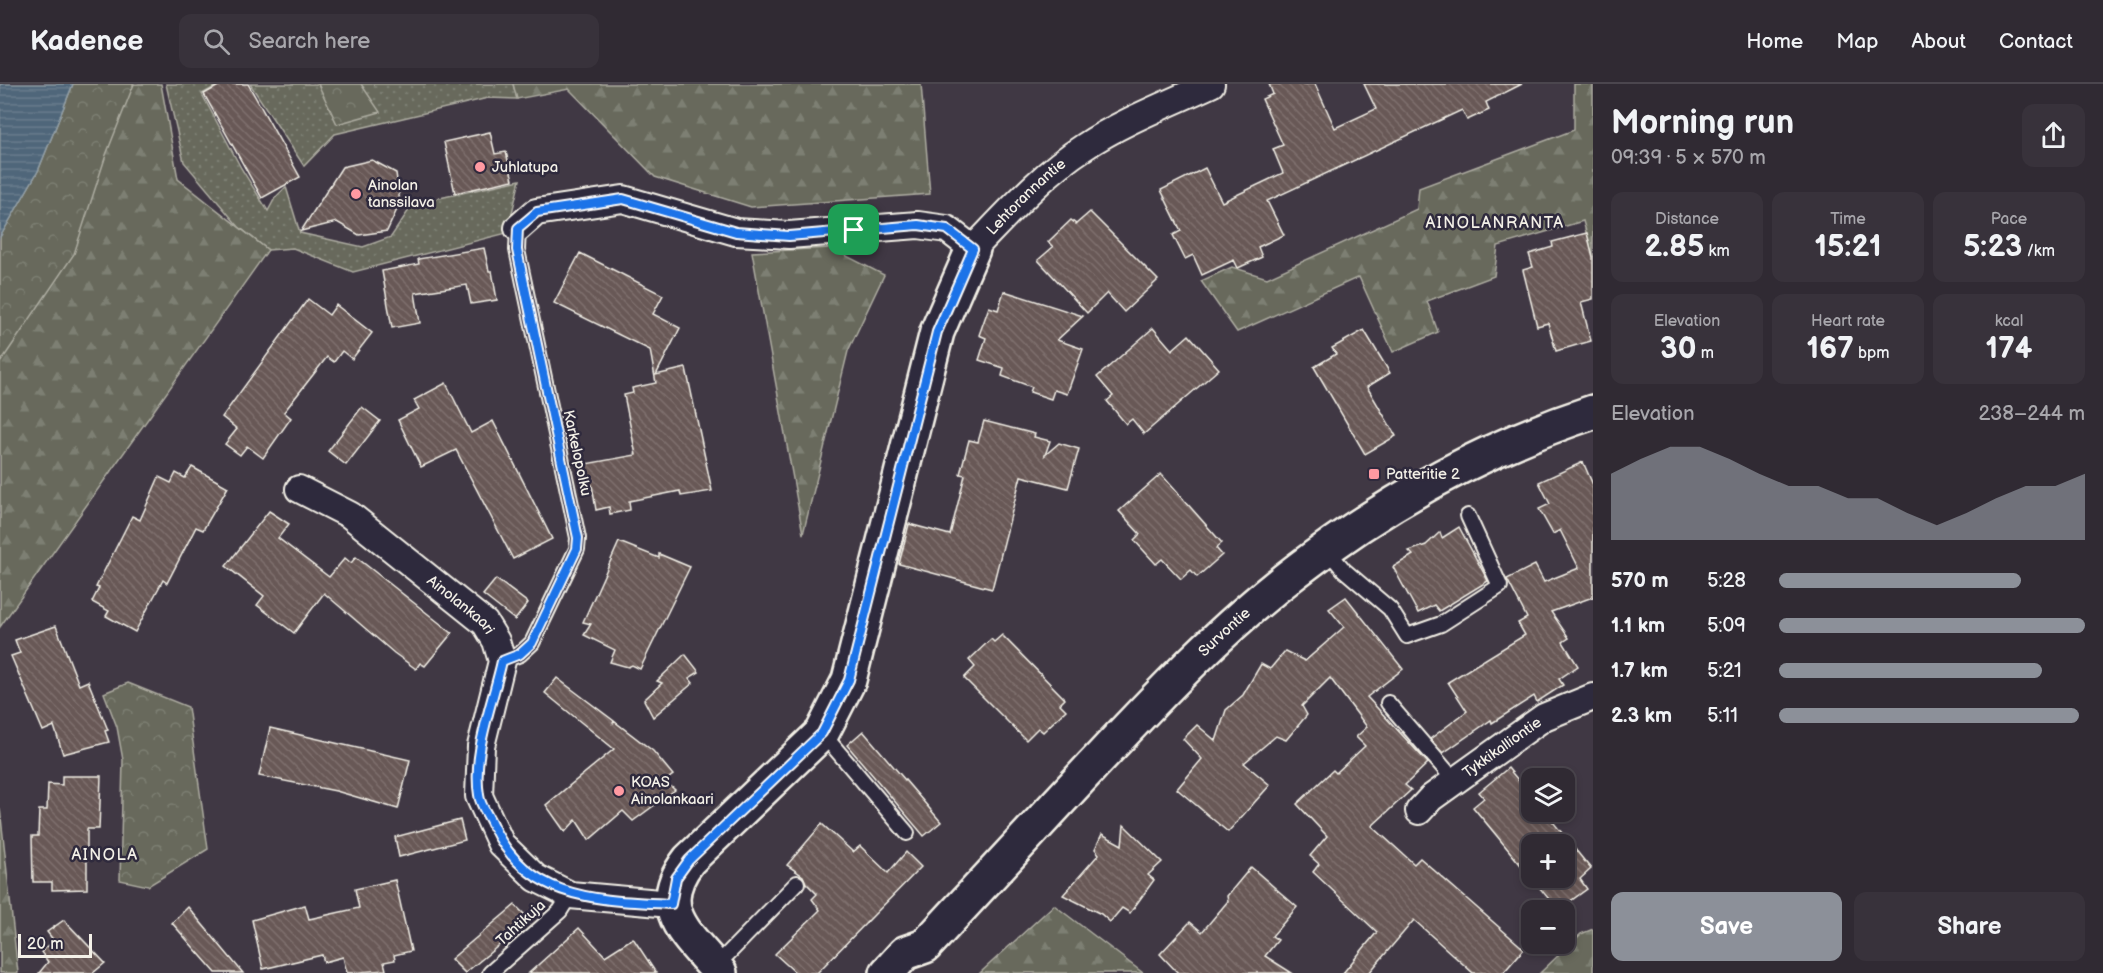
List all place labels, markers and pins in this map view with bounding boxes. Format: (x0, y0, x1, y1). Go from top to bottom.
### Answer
place label: Juhlatupa (492, 158, 558, 177)
marker: Juhlatupa (473, 160, 487, 174)
place label: Ainolan tanssilava (368, 176, 435, 212)
marker: Ainolan tanssilava (349, 187, 363, 201)
pin (828, 204, 879, 255)
place label: Patteritie 2 (1386, 465, 1460, 484)
marker: Patteritie 2 (1367, 467, 1381, 481)
place label: KOAS Ainolankaari (631, 773, 714, 809)
marker: KOAS Ainolankaari (612, 784, 626, 798)

